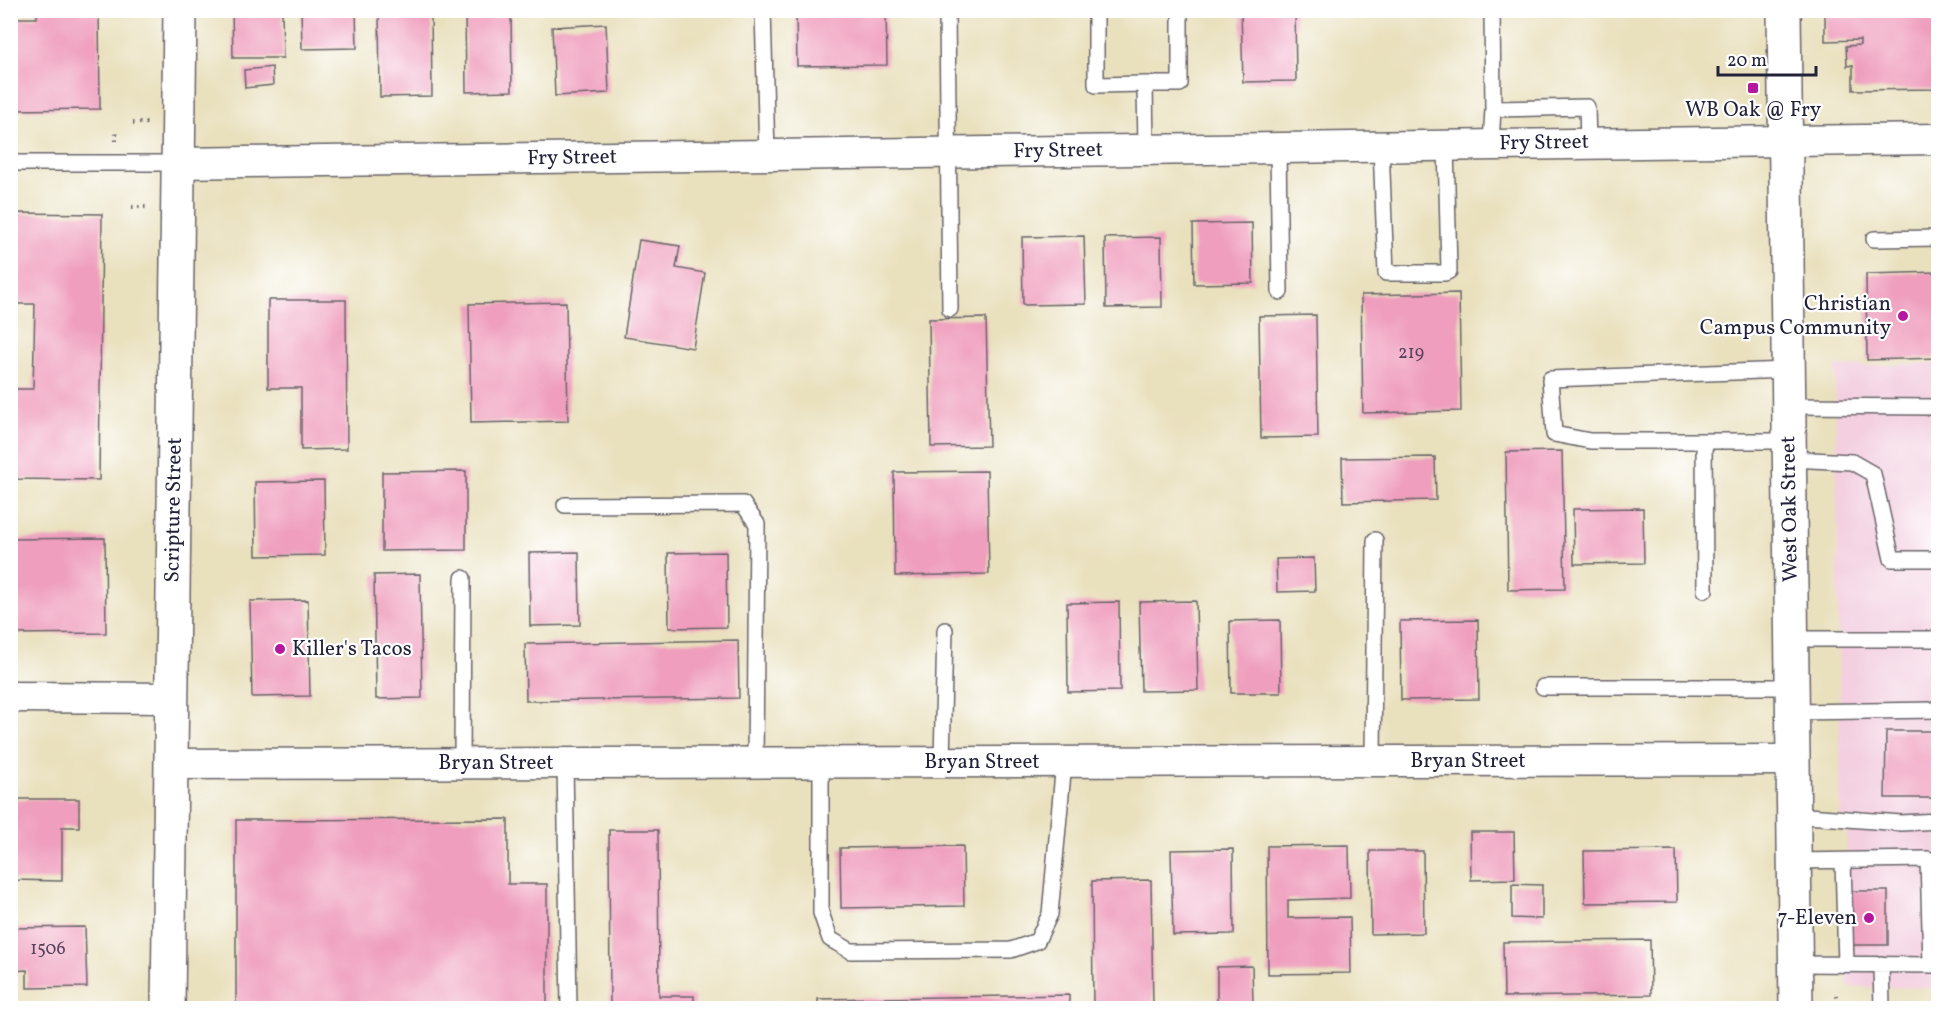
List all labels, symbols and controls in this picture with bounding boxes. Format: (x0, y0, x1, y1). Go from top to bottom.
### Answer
scale bar (1718, 39, 1816, 77)
text: 20 m (1727, 49, 1767, 74)
marker: WB Oak @ Fry (1746, 81, 1760, 95)
place label: WB Oak @ Fry (1685, 96, 1822, 125)
street label: Fry Street (1499, 128, 1589, 158)
street label: Fry Street (1013, 136, 1103, 166)
street label: Fry Street (527, 143, 617, 173)
place label: Christian Campus Community (1700, 290, 1892, 343)
marker: Christian Campus Community (1896, 309, 1910, 323)
house number: 219 (1398, 341, 1424, 366)
street label: West Oak Street (1774, 436, 1806, 582)
street label: Scripture Street (158, 437, 190, 583)
place label: Killer's Tacos (292, 635, 412, 664)
marker: Killer's Tacos (273, 642, 287, 656)
street label: Bryan Street (1410, 747, 1526, 776)
street label: Bryan Street (924, 748, 1040, 777)
street label: Bryan Street (438, 749, 554, 778)
place label: 7-Eleven (1777, 904, 1857, 933)
marker: 7-Eleven (1862, 911, 1876, 925)
house number: 1506 (30, 937, 66, 962)

